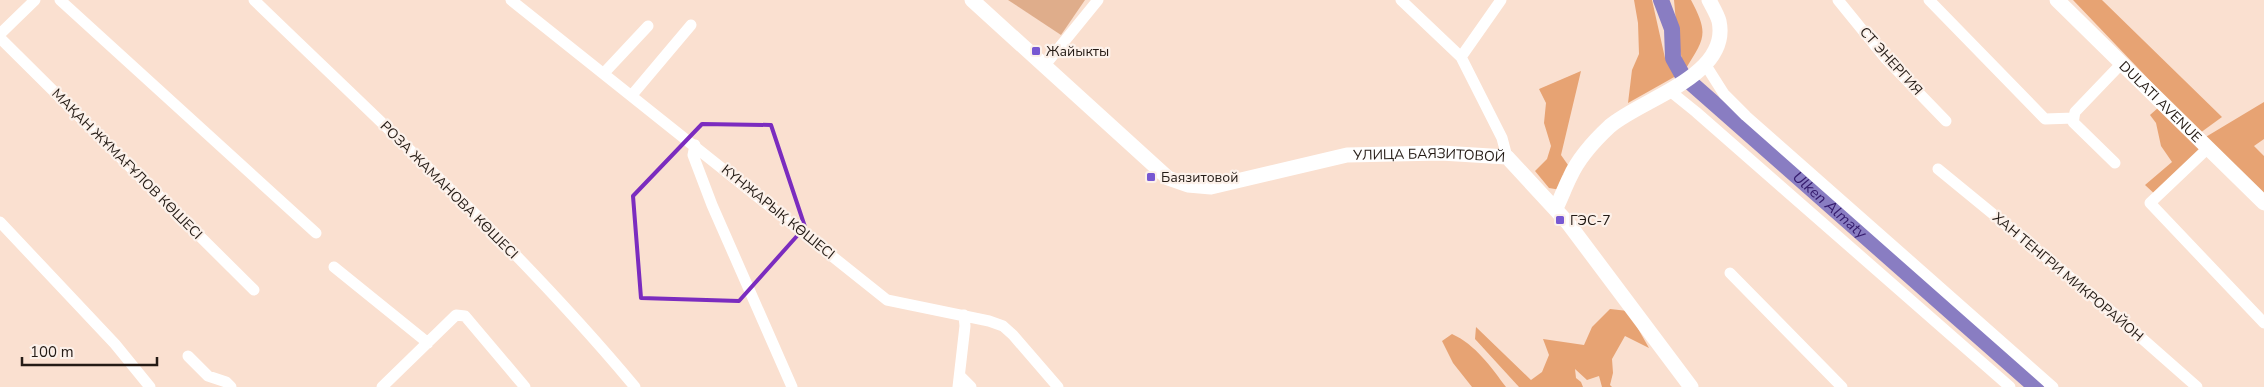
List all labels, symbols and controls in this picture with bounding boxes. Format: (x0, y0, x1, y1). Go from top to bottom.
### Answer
street label: СТ ЭНЕРГИЯ (1855, 23, 1927, 99)
place label: Жайыкты (1046, 42, 1109, 61)
marker: Жайыкты (1030, 45, 1042, 57)
street label: DULATI AVENUE (2115, 57, 2206, 146)
street label: МАҚАН ЖҰМАҒҰЛОВ КӨШЕСІ (47, 84, 207, 244)
street label: РОЗА ЖАМАНОВА КӨШЕСІ (376, 117, 522, 263)
street label: УЛИЦА БАЯЗИТОВОЙ (1352, 143, 1506, 166)
street label: КҮНЖАРЫҚ КӨШЕСІ (717, 160, 839, 264)
water label: Ulken Almaty (1788, 167, 1872, 244)
place label: Баязитовой (1161, 168, 1238, 187)
marker: Баязитовой (1145, 171, 1157, 183)
street label: ХАН ТЕНГРИ МИКРОРАЙОН (1989, 208, 2147, 346)
place label: ГЭС-7 (1570, 211, 1611, 230)
marker: ГЭС-7 (1554, 214, 1566, 226)
scale bar (22, 334, 158, 366)
text: 100 m (30, 342, 74, 362)

